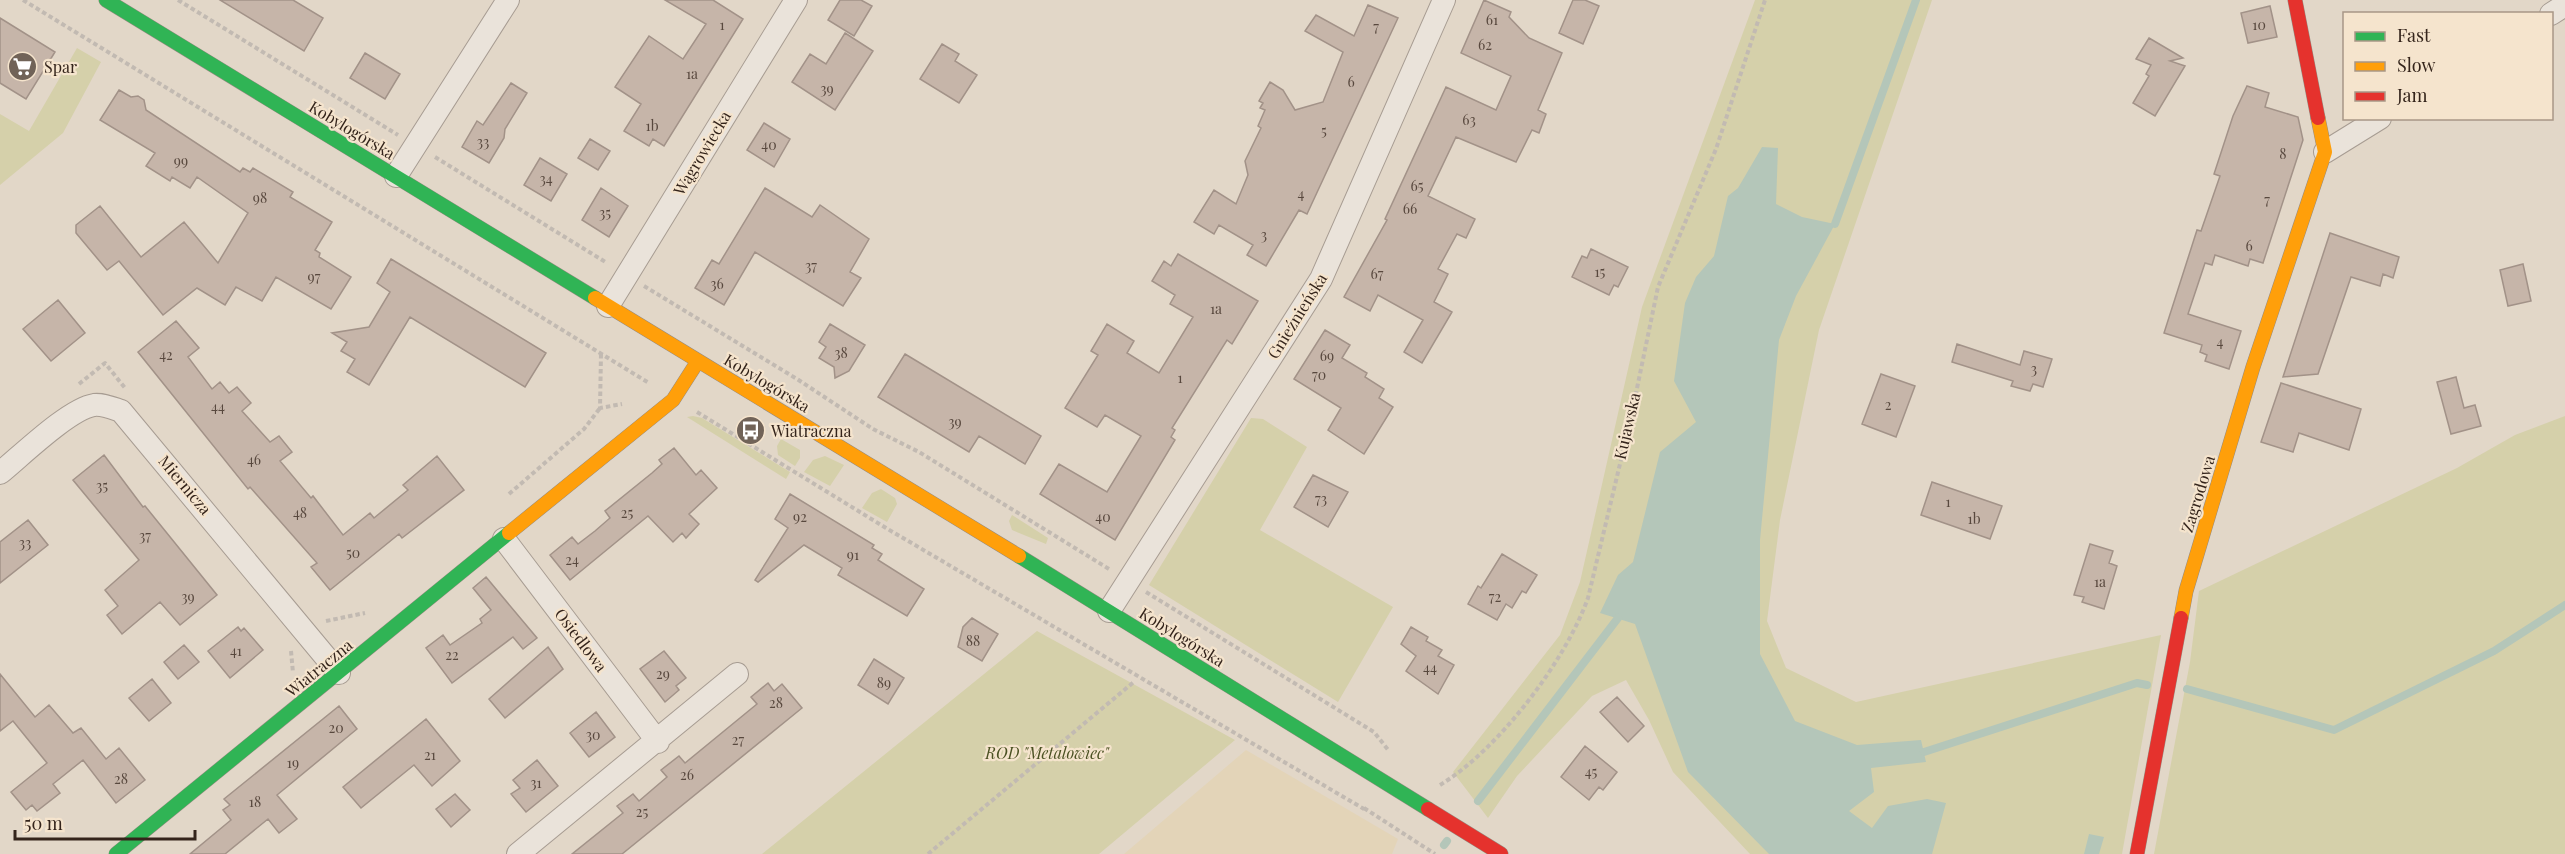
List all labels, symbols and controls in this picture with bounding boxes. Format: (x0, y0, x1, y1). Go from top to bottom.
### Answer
house number: 61 (1486, 10, 1498, 29)
legend (2343, 12, 2553, 120)
house number: 1 (719, 15, 725, 34)
house number: 10 (2252, 15, 2266, 34)
house number: 7 (1373, 17, 1379, 36)
text: Fast (2397, 23, 2431, 47)
house number: 62 (1478, 35, 1492, 54)
supermarket icon: Spar (7, 51, 39, 83)
text: Slow (2397, 53, 2435, 77)
place label: Spar (44, 56, 77, 77)
house number: 1a (686, 64, 698, 83)
house number: 6 (1347, 72, 1355, 91)
house number: 39 (820, 79, 834, 98)
text: Jam (2396, 83, 2427, 107)
street label: Kobylogórska (305, 96, 399, 164)
street label: Wągrowiecka (668, 107, 735, 200)
house number: 63 (1462, 110, 1476, 129)
house number: 1b (645, 116, 659, 135)
house number: 5 (1321, 121, 1327, 140)
house number: 33 (477, 132, 489, 151)
house number: 40 (761, 135, 777, 154)
house number: 8 (2279, 144, 2287, 163)
house number: 99 (174, 151, 188, 170)
house number: 34 (539, 169, 553, 188)
house number: 65 (1410, 176, 1424, 195)
house number: 4 (1298, 184, 1305, 203)
house number: 98 (253, 188, 267, 207)
house number: 7 (2264, 190, 2270, 209)
house number: 66 (1403, 199, 1417, 218)
house number: 35 (599, 203, 611, 222)
house number: 3 (1261, 225, 1267, 244)
house number: 6 (2245, 236, 2253, 255)
house number: 37 (805, 256, 817, 275)
house number: 15 (1595, 262, 1606, 281)
house number: 67 (1371, 264, 1384, 283)
house number: 97 (308, 267, 321, 286)
street label: Gnieźnieńska (1262, 269, 1331, 362)
house number: 36 (710, 274, 724, 293)
house number: 1a (1210, 299, 1222, 318)
house number: 4 (2217, 332, 2224, 351)
house number: 38 (834, 343, 848, 362)
house number: 42 (159, 345, 173, 364)
house number: 69 (1320, 346, 1334, 365)
street label: Kobylogórska (720, 349, 814, 417)
house number: 3 (2031, 359, 2037, 378)
house number: 70 (1312, 365, 1326, 384)
house number: 1 (1177, 368, 1183, 387)
street label: Kujawska (1609, 390, 1644, 461)
house number: 2 (1885, 395, 1892, 414)
house number: 44 (211, 397, 225, 416)
house number: 39 (948, 412, 962, 431)
bus stop icon: Wiatraczna (734, 415, 766, 447)
place label: Wiatraczna (770, 420, 851, 441)
house number: 46 (247, 450, 261, 469)
street label: Miernicza (154, 451, 216, 519)
street label: Zagrodowa (2176, 453, 2219, 535)
house number: 35 (96, 476, 108, 495)
house number: 73 (1315, 489, 1327, 508)
house number: 1 (1945, 492, 1951, 511)
house number: 48 (293, 503, 307, 522)
house number: 25 (621, 503, 633, 522)
house number: 92 (793, 507, 807, 526)
house number: 40 (1095, 507, 1111, 526)
house number: 1b (1967, 509, 1981, 528)
house number: 37 (139, 526, 151, 545)
house number: 33 (19, 533, 31, 552)
house number: 50 (346, 543, 360, 562)
house number: 91 (847, 545, 859, 564)
house number: 24 (565, 550, 579, 569)
house number: 1a (2094, 572, 2106, 591)
house number: 39 (181, 587, 195, 606)
house number: 72 (1489, 587, 1501, 606)
street label: Kobylogórska (1136, 602, 1229, 671)
street label: Osiedlowa (551, 604, 612, 676)
house number: 88 (966, 631, 980, 650)
street label: Wiatraczna (280, 634, 357, 702)
house number: 41 (230, 641, 242, 660)
house number: 22 (445, 645, 459, 664)
house number: 44 (1423, 658, 1437, 677)
house number: 29 (656, 664, 670, 683)
house number: 89 (877, 673, 891, 692)
house number: 28 (769, 693, 783, 712)
house number: 20 (328, 718, 344, 737)
house number: 30 (586, 725, 600, 744)
house number: 27 (732, 730, 745, 749)
park label: ROD "Metalowiec" (984, 742, 1110, 763)
house number: 21 (424, 745, 436, 764)
house number: 19 (287, 753, 299, 772)
house number: 45 (1585, 762, 1598, 781)
house number: 26 (680, 765, 694, 784)
house number: 28 (114, 769, 128, 788)
house number: 31 (530, 773, 542, 792)
house number: 18 (249, 792, 261, 811)
house number: 25 (636, 802, 648, 821)
scale bar (15, 803, 195, 841)
text: 50 m (24, 811, 63, 835)

